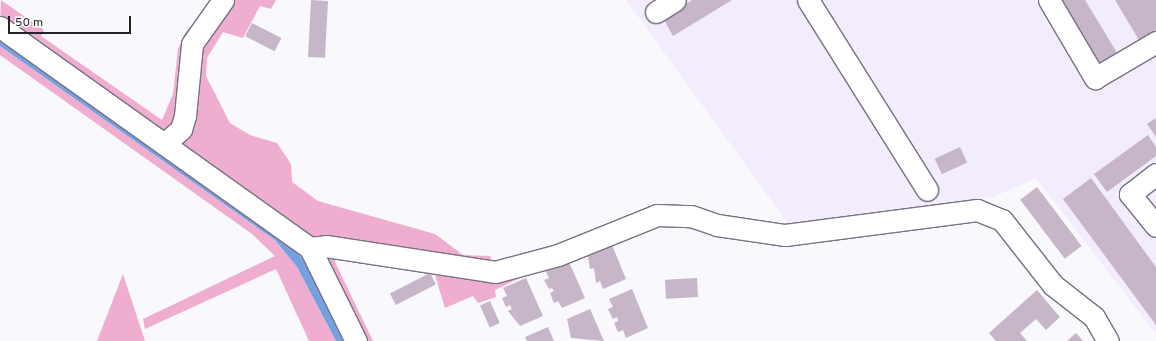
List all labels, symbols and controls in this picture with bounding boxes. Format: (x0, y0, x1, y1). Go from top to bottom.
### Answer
scale bar (10, 8, 133, 34)
text: 50 m (15, 15, 43, 31)

